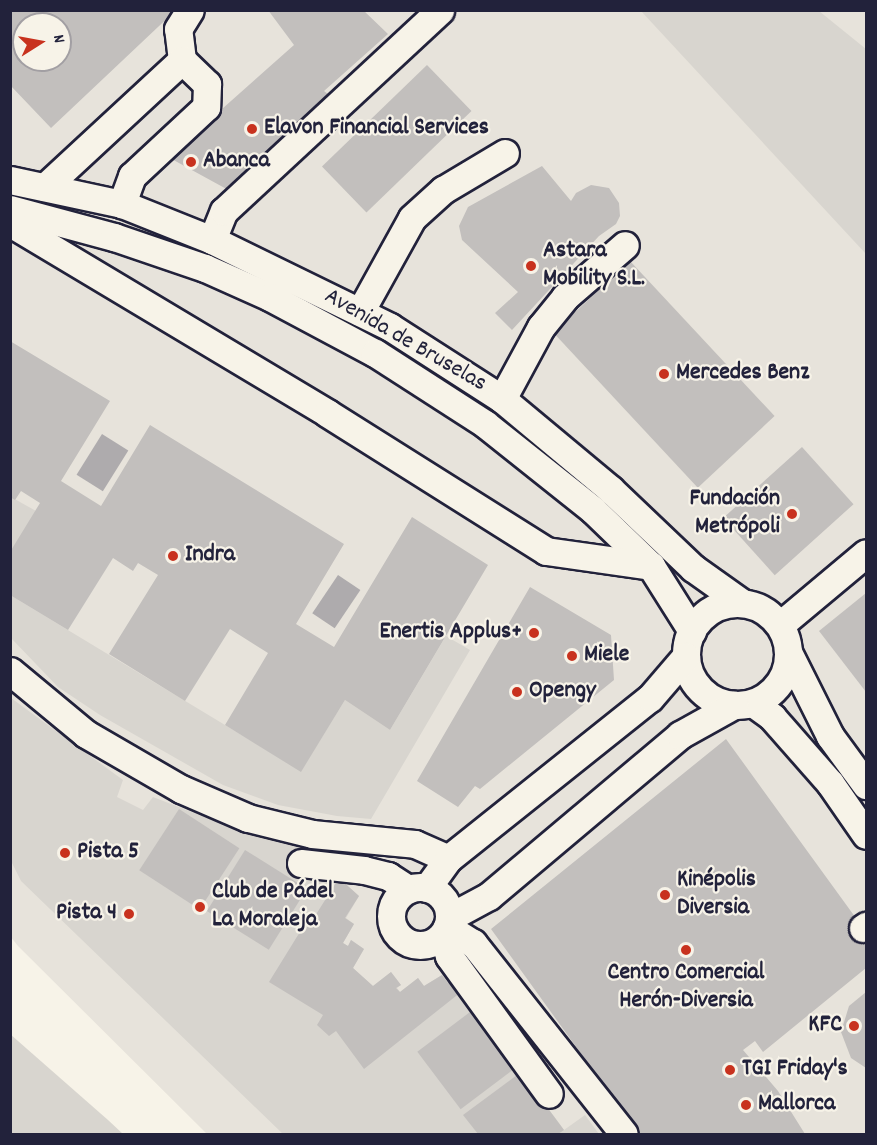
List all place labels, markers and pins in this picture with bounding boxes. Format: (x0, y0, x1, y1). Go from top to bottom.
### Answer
place label: Elavon Financial Services (264, 115, 489, 143)
marker: Elavon Financial Services (245, 122, 259, 136)
place label: Abanca (203, 148, 270, 176)
marker: Abanca (184, 155, 198, 169)
place label: Astara Mobility S.L. (543, 238, 645, 294)
marker: Astara Mobility S.L. (524, 259, 538, 273)
place label: Mercedes Benz (676, 360, 809, 388)
marker: Mercedes Benz (657, 367, 671, 381)
place label: Fundación Metrópoli (690, 486, 780, 542)
marker: Fundación Metrópoli (785, 507, 799, 521)
place label: Indra (185, 542, 235, 570)
marker: Indra (166, 549, 180, 563)
place label: Enertis Applus+ (380, 619, 522, 647)
marker: Enertis Applus+ (527, 626, 541, 640)
place label: Miele (584, 642, 629, 670)
marker: Miele (565, 649, 579, 663)
place label: Opengy (529, 678, 596, 706)
marker: Opengy (510, 685, 524, 699)
place label: Pista 5 (77, 839, 139, 867)
marker: Pista 5 (58, 846, 72, 860)
place label: Kinépolis Diversia (677, 867, 756, 923)
place label: Club de Pádel La Moraleja (212, 879, 334, 935)
marker: Kinépolis Diversia (658, 888, 672, 902)
place label: Pista 4 (56, 900, 117, 928)
marker: Club de Pádel La Moraleja (193, 900, 207, 914)
marker: Pista 4 (122, 907, 136, 921)
marker: Centro Comercial Herón-Diversia (679, 943, 693, 957)
place label: Centro Comercial Herón-Diversia (608, 960, 764, 1016)
place label: KFC (808, 1012, 842, 1040)
marker: KFC (847, 1019, 861, 1033)
place label: TGI Friday's (742, 1056, 848, 1084)
marker: TGI Friday's (723, 1063, 737, 1077)
place label: Mallorca (758, 1091, 835, 1119)
marker: Mallorca (739, 1098, 753, 1112)

